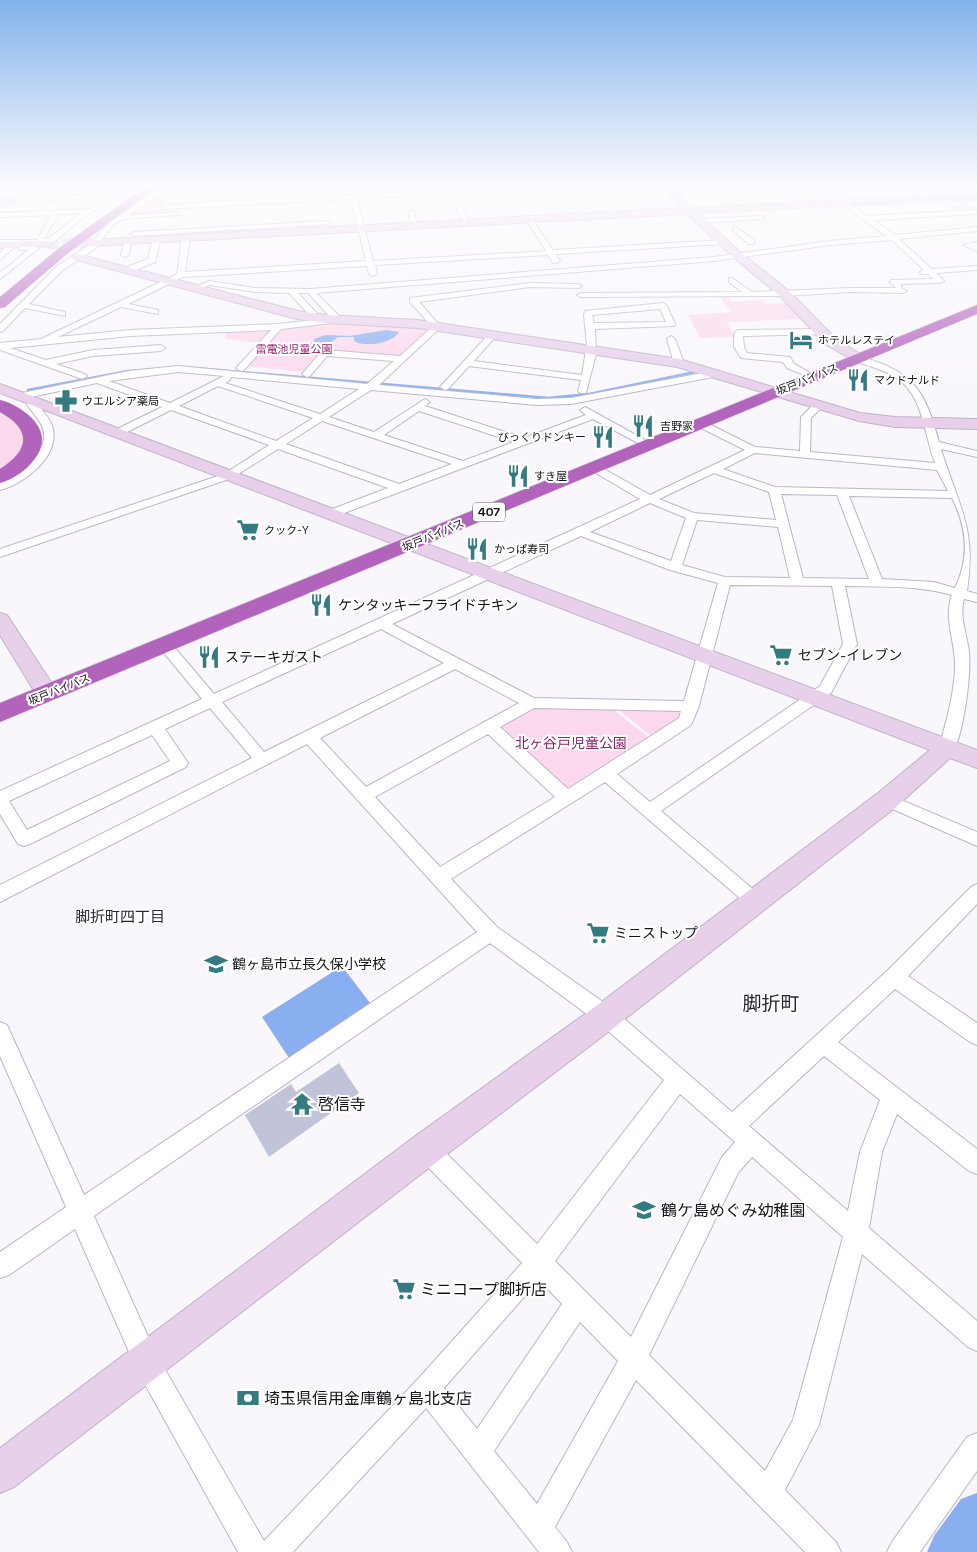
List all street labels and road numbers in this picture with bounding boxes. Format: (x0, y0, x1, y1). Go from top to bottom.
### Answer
street label: 坂戸バイパス (774, 360, 840, 398)
road number: 407 (473, 502, 505, 522)
street label: 坂戸バイパス (400, 516, 466, 554)
street label: 坂戸バイパス (26, 670, 92, 708)

